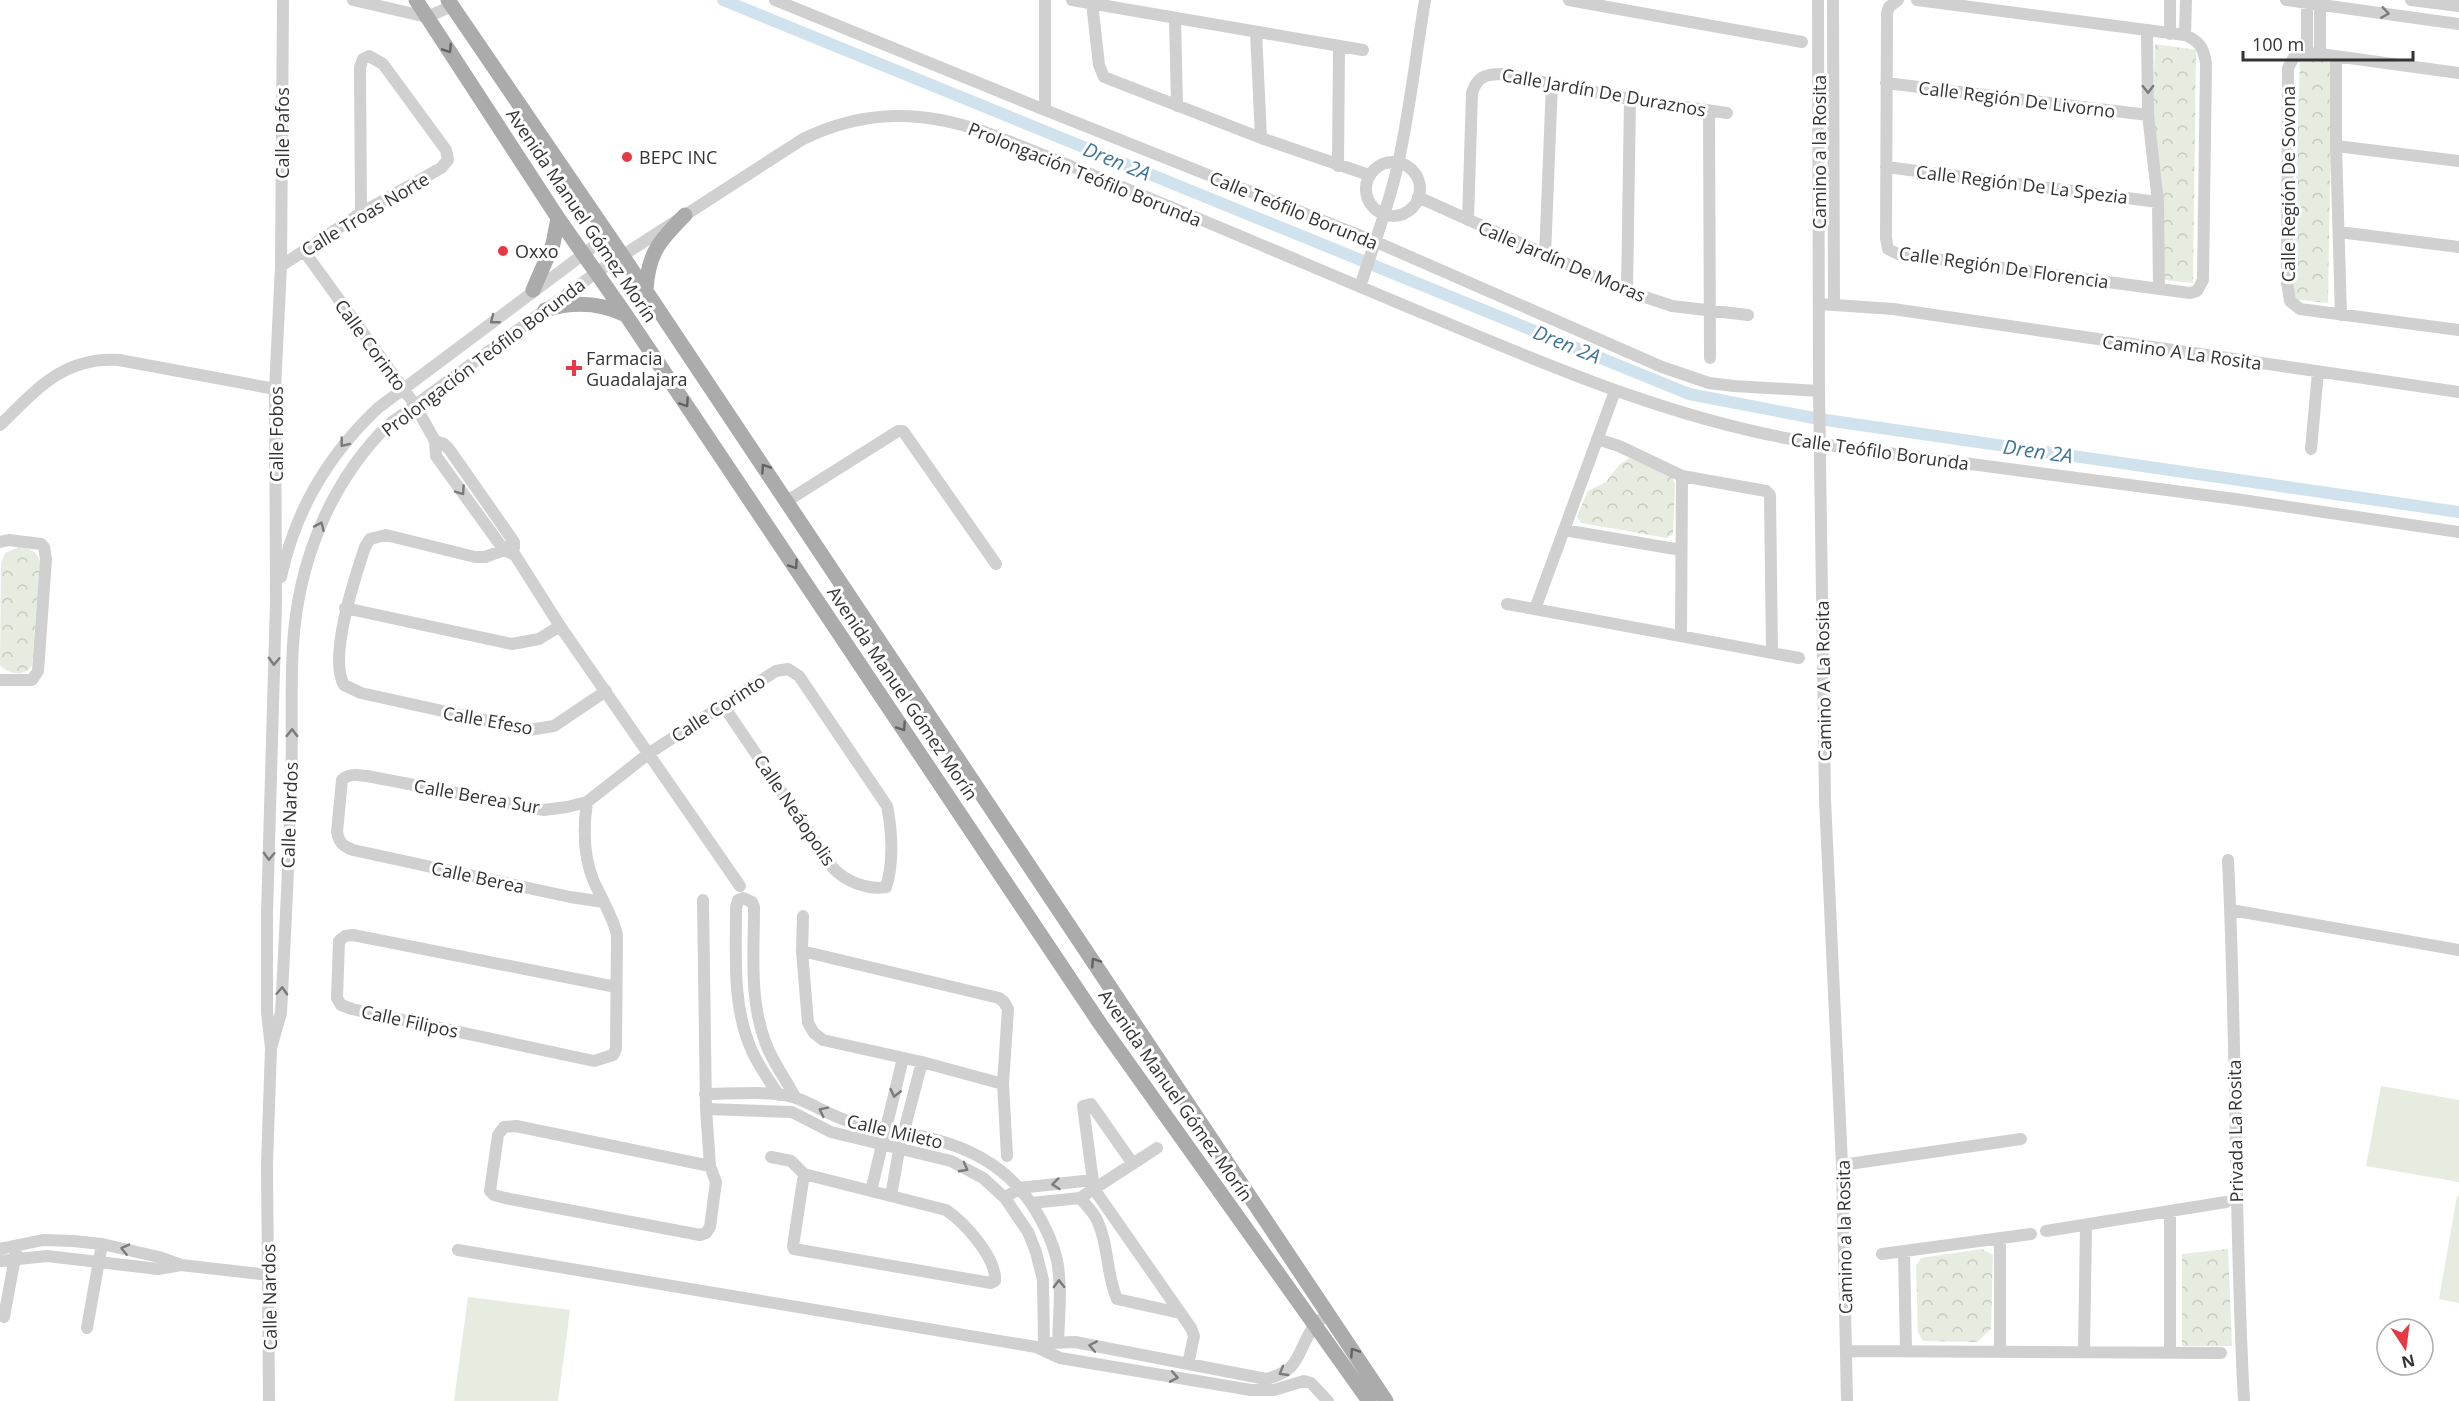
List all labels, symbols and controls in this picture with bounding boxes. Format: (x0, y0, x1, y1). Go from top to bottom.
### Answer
one-way arrow (2381, 7, 2390, 19)
scale bar (2243, 24, 2412, 62)
text: 100 m (2252, 32, 2304, 56)
one-way arrow (441, 42, 452, 53)
street label: Calle Jardín De Duraznos (1500, 62, 1708, 122)
street label: Camino a la Rosita (1807, 75, 1831, 229)
street label: Calle Región De Livorno (1917, 75, 2117, 123)
one-way arrow (2142, 85, 2154, 94)
street label: Calle Región De Sovona (2276, 86, 2300, 282)
street label: Calle Pafos (270, 87, 294, 179)
street label: Avenida Manuel Gómez Morín (501, 103, 663, 327)
street label: Prolongación Teófilo Borunda (965, 116, 1205, 232)
water label: Dren 2A (1079, 135, 1155, 187)
place label: BEPC INC (639, 145, 717, 169)
marker: BEPC INC (620, 150, 634, 164)
street label: Calle Región De La Spezia (1915, 159, 2129, 209)
street label: Calle Teófilo Borunda (1206, 165, 1382, 255)
street label: Calle Troas Norte (297, 166, 433, 262)
street label: Calle Jardín De Moras (1475, 215, 1649, 307)
place label: Oxxo (515, 239, 559, 263)
street label: Calle Región De Florencia (1898, 240, 2110, 294)
marker: Oxxo (496, 244, 510, 258)
street label: Prolongación Teófilo Borunda (376, 272, 590, 442)
street label: Calle Corinto (330, 294, 412, 396)
one-way arrow (490, 312, 501, 323)
water label: Dren 2A (1529, 318, 1605, 370)
street label: Camino A La Rosita (2101, 329, 2263, 375)
place label: Farmacia Guadalajara (586, 346, 688, 391)
marker: Farmacia Guadalajara (567, 361, 581, 375)
street label: Calle Fobos (264, 386, 288, 482)
one-way arrow (678, 396, 689, 407)
street label: Calle Teófilo Borunda (1789, 427, 1971, 475)
water label: Dren 2A (2001, 433, 2075, 469)
one-way arrow (341, 436, 352, 447)
one-way arrow (761, 464, 772, 475)
one-way arrow (454, 485, 465, 496)
one-way arrow (312, 522, 324, 533)
one-way arrow (786, 559, 798, 569)
street label: Avenida Manuel Gómez Morín (822, 581, 984, 805)
street label: Camino A La Rosita (1810, 600, 1836, 762)
one-way arrow (268, 656, 281, 665)
street label: Calle Corinto (666, 669, 770, 747)
street label: Calle Efeso (441, 700, 535, 740)
one-way arrow (895, 720, 906, 731)
one-way arrow (286, 729, 298, 738)
street label: Calle Neáopolis (749, 750, 841, 870)
street label: Calle Nardos (275, 761, 303, 869)
street label: Calle Berea Sur (412, 773, 542, 819)
one-way arrow (263, 851, 275, 860)
street label: Calle Berea (429, 855, 527, 899)
one-way arrow (1091, 958, 1103, 968)
street label: Avenida Manuel Gómez Morín (1094, 984, 1258, 1206)
one-way arrow (276, 987, 289, 996)
street label: Calle Filipos (359, 999, 461, 1043)
street label: Privada La Rosita (2222, 1059, 2248, 1203)
one-way arrow (889, 1088, 902, 1098)
one-way arrow (819, 1106, 830, 1118)
street label: Calle Mileto (845, 1108, 945, 1154)
street label: Camino a la Rosita (1831, 1160, 1857, 1314)
one-way arrow (958, 1161, 969, 1172)
one-way arrow (1052, 1177, 1061, 1190)
one-way arrow (121, 1243, 131, 1256)
street label: Calle Nardos (256, 1244, 282, 1350)
one-way arrow (1053, 1279, 1065, 1288)
north arrow (2375, 1317, 2435, 1377)
one-way arrow (1089, 1340, 1099, 1353)
one-way arrow (1349, 1348, 1361, 1358)
text: N (2400, 1349, 2417, 1374)
one-way arrow (1279, 1365, 1290, 1376)
one-way arrow (1169, 1370, 1179, 1383)

